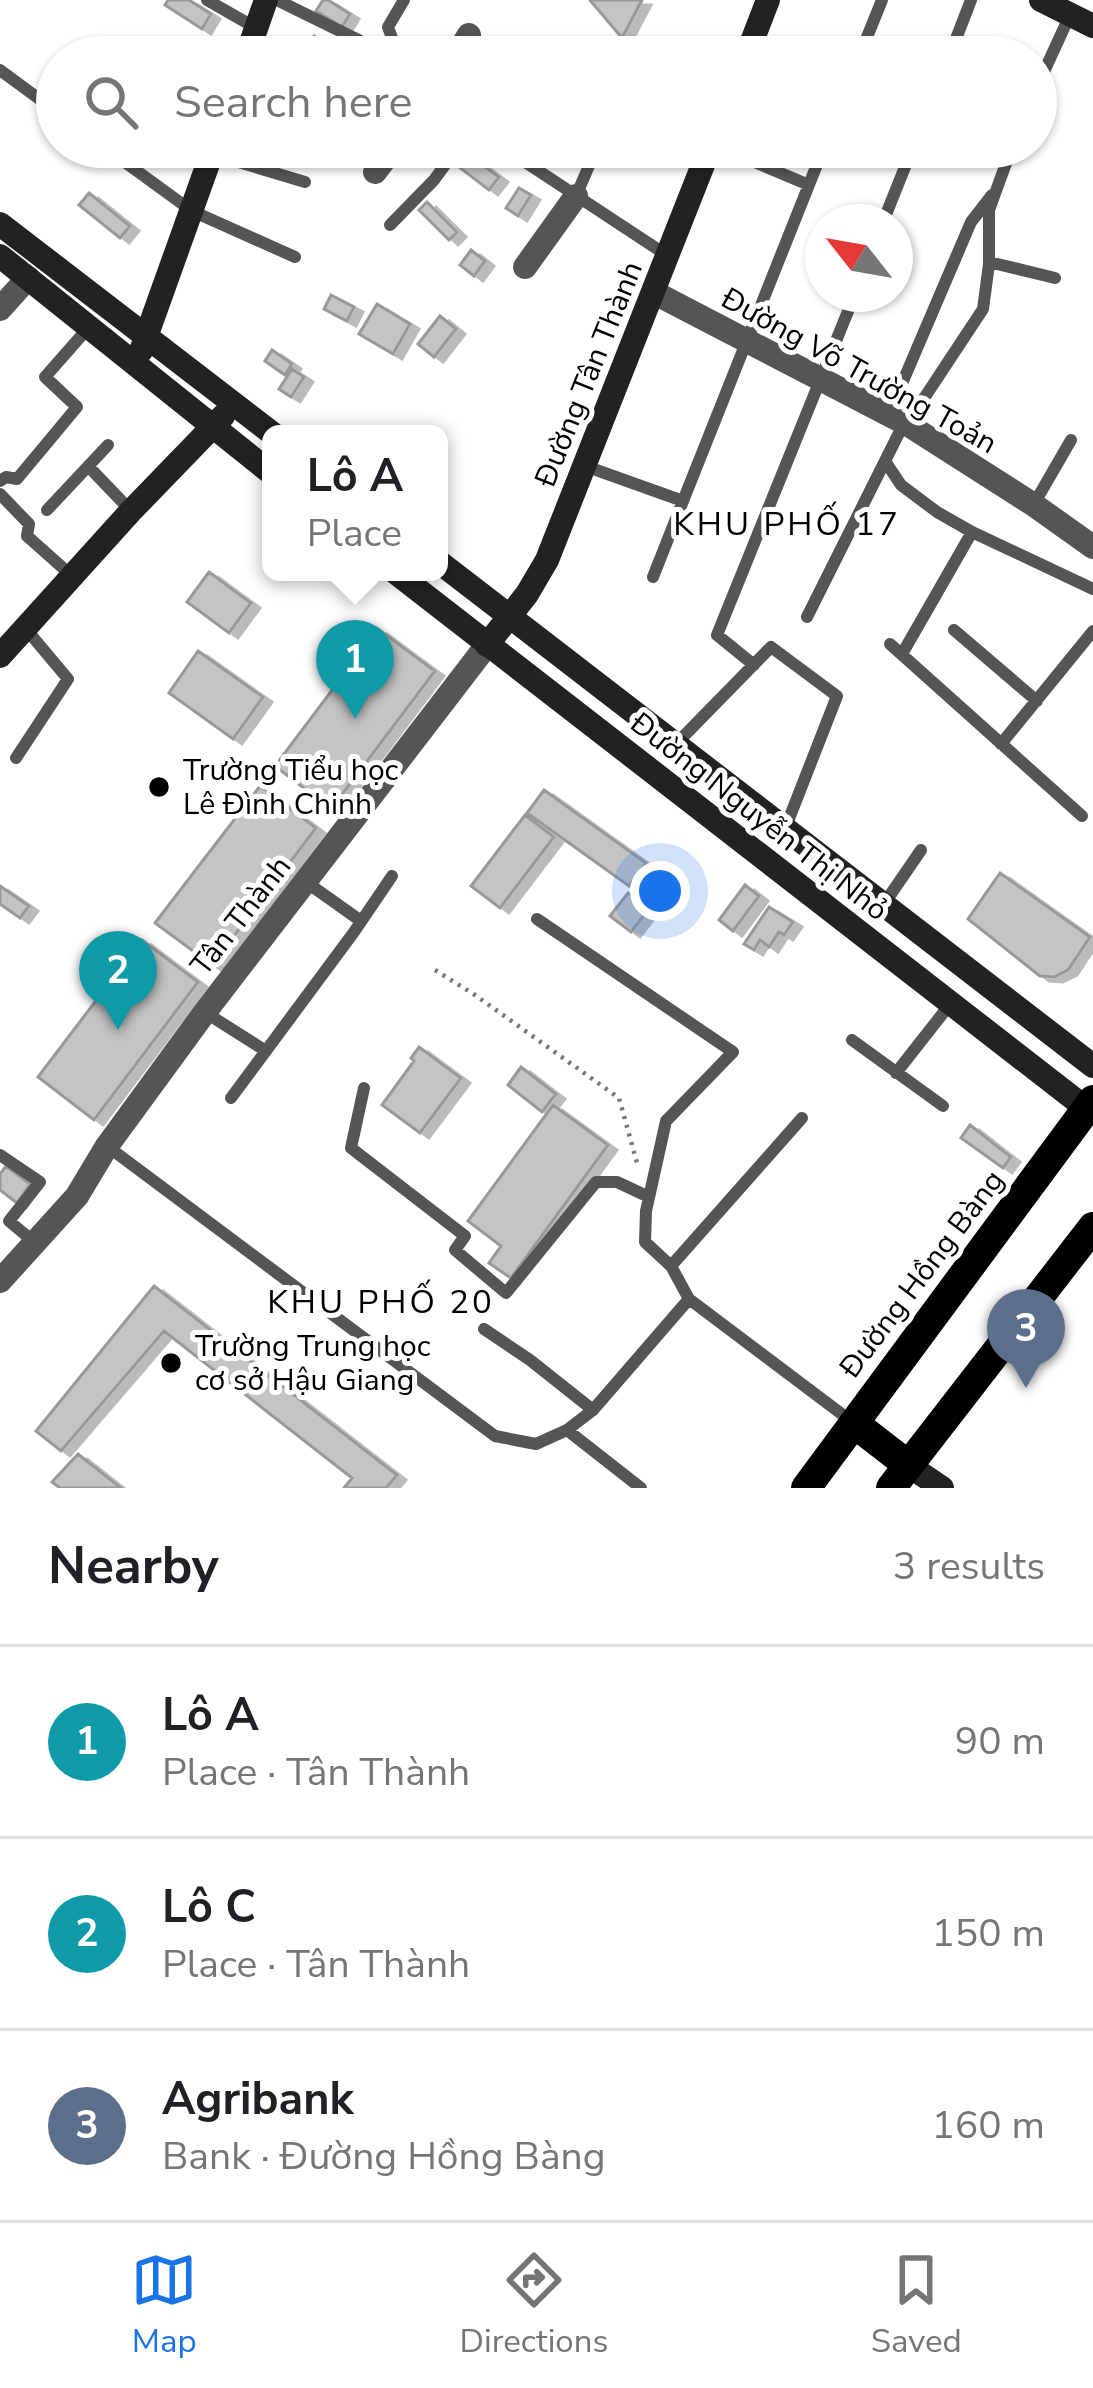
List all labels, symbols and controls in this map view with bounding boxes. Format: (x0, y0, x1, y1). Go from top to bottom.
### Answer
search box (36, 36, 1057, 168)
icon: search (78, 69, 144, 135)
text: Search here (174, 72, 413, 133)
north arrow (805, 204, 913, 312)
street label: Đường Tân Thành (525, 255, 653, 494)
street label: Đường Võ Trường Toản (713, 278, 1004, 464)
popup (262, 425, 448, 581)
text: Lô A (307, 446, 403, 507)
district label: KHU PHỐ 17 (673, 501, 901, 547)
text: Place (307, 507, 402, 560)
pin: 1 (316, 620, 394, 719)
street label: Đường Nguyễn Thị Nhỏ (621, 703, 896, 931)
place label: Trường Tiểu học Lê Đình Chinh (183, 750, 399, 825)
marker: Trường Tiểu học Lê Đình Chinh (146, 774, 172, 800)
street label: Tân Thành (181, 848, 301, 984)
your location (630, 861, 690, 921)
pin: 2 (79, 931, 157, 1030)
street label: Đường Hồng Bàng (830, 1162, 1014, 1387)
district label: KHU PHỐ 20 (267, 1279, 495, 1325)
pin: 3 (987, 1289, 1065, 1388)
place label: Trường Trung học cơ sở Hậu Giang (195, 1326, 431, 1401)
marker: Trường Trung học cơ sở Hậu Giang (158, 1350, 184, 1376)
text: Nearby (48, 1531, 219, 1601)
text: 3 results (893, 1540, 1045, 1593)
text: Lô A (162, 1685, 259, 1746)
text: 1 (75, 1715, 99, 1768)
text: 90 m (955, 1715, 1045, 1768)
text: Place · Tân Thành (162, 1746, 470, 1799)
text: Lô C (162, 1877, 256, 1938)
text: 2 (75, 1907, 99, 1960)
text: 150 m (931, 1907, 1045, 1960)
text: Place · Tân Thành (162, 1938, 470, 1991)
text: Agribank (162, 2069, 354, 2130)
text: 3 (75, 2099, 99, 2152)
text: 160 m (931, 2099, 1045, 2152)
text: Bank · Đường Hồng Bàng (162, 2130, 606, 2183)
tab: Map (131, 2247, 197, 2364)
tab: Directions (460, 2247, 608, 2364)
tab: Saved (871, 2247, 962, 2364)

